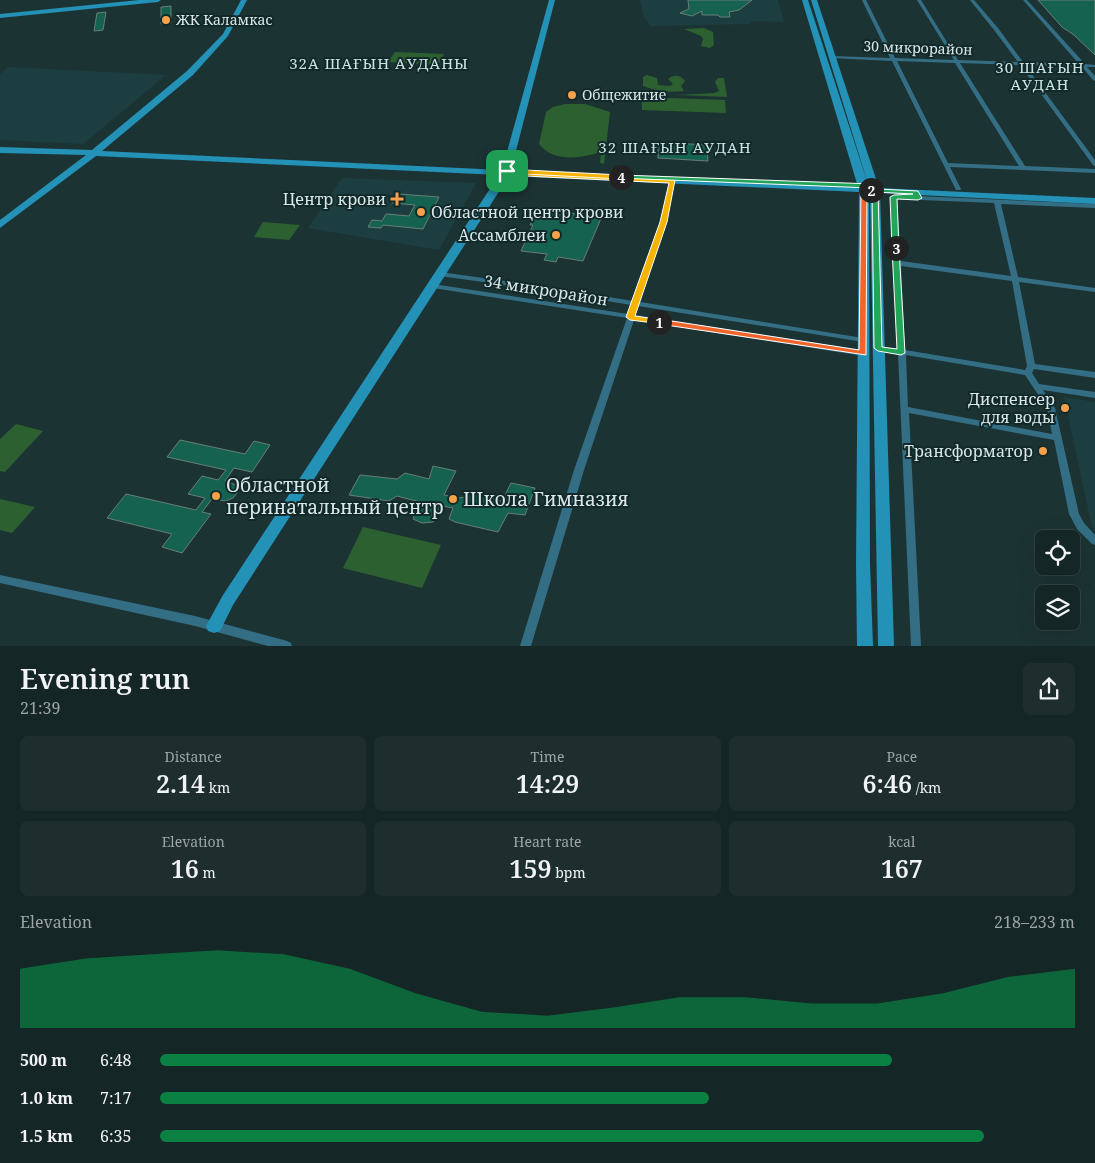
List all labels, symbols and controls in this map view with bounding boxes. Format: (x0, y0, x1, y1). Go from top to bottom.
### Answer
place label: ЖК Каламкас (175, 10, 272, 29)
marker: ЖК Каламкас (160, 14, 172, 26)
street label: 30 микрорайон (863, 36, 973, 59)
district label: 32А ШАҒЫН АУДАНЫ (289, 53, 469, 73)
district label: 30 ШАҒЫН АУДАН (995, 57, 1085, 94)
place label: Общежитие (582, 85, 666, 104)
marker: Общежитие (566, 89, 578, 101)
district label: 32 ШАҒЫН АУДАН (598, 137, 752, 157)
pin (486, 150, 528, 192)
icon: arrive (493, 157, 521, 185)
pin: 4 (608, 164, 634, 190)
text: 4 (618, 168, 625, 187)
pin: 2 (858, 178, 884, 202)
text: 2 (868, 181, 875, 200)
place label: Центр крови (283, 188, 386, 210)
marker: Центр крови (390, 192, 404, 206)
place label: Областной центр крови (431, 201, 624, 223)
marker: Областной центр крови (415, 206, 427, 218)
place label: Ассамблеи (458, 224, 546, 246)
marker: Ассамблеи (550, 229, 562, 241)
pin: 3 (884, 236, 908, 260)
text: 3 (893, 239, 900, 258)
street label: 34 микрорайон (483, 269, 610, 311)
pin: 1 (646, 310, 672, 334)
text: 1 (656, 313, 663, 332)
place label: Диспенсер для воды (968, 388, 1055, 428)
marker: Диспенсер для воды (1059, 402, 1071, 414)
place label: Трансформатор (904, 440, 1033, 462)
marker: Трансформатор (1037, 445, 1049, 457)
place label: Областной перинатальный центр (226, 472, 444, 520)
place label: Школа Гимназия (463, 486, 629, 512)
marker: Областной перинатальный центр (210, 490, 222, 502)
marker: Школа Гимназия (447, 493, 459, 505)
map controls (1035, 530, 1080, 630)
button: locate (1035, 530, 1080, 575)
button: layers (1035, 585, 1080, 630)
text: Evening run (20, 659, 190, 697)
button: share (1023, 663, 1075, 715)
text: 21:39 (20, 697, 60, 719)
text: Distance (165, 747, 222, 766)
text: Time (531, 747, 564, 766)
text: Pace (886, 747, 917, 766)
text: 2.14 (156, 766, 205, 800)
text: 14:29 (516, 766, 579, 800)
text: 6:46 (862, 766, 912, 800)
text: km (205, 778, 230, 797)
text: /km (912, 778, 941, 797)
text: Elevation (162, 832, 225, 851)
text: Heart rate (513, 832, 582, 851)
text: kcal (888, 832, 915, 851)
text: 16 (171, 851, 199, 885)
text: 159 (509, 851, 552, 885)
text: 167 (881, 851, 923, 885)
text: m (199, 863, 216, 882)
text: bpm (552, 863, 586, 882)
text: Elevation (20, 911, 92, 933)
text: 218–233 m (994, 911, 1075, 933)
text: 500 m (20, 1049, 67, 1071)
text: 6:48 (100, 1049, 131, 1071)
text: 1.0 km (20, 1087, 73, 1109)
text: 7:17 (100, 1087, 131, 1109)
text: 1.5 km (20, 1125, 73, 1147)
text: 6:35 (100, 1125, 131, 1147)

